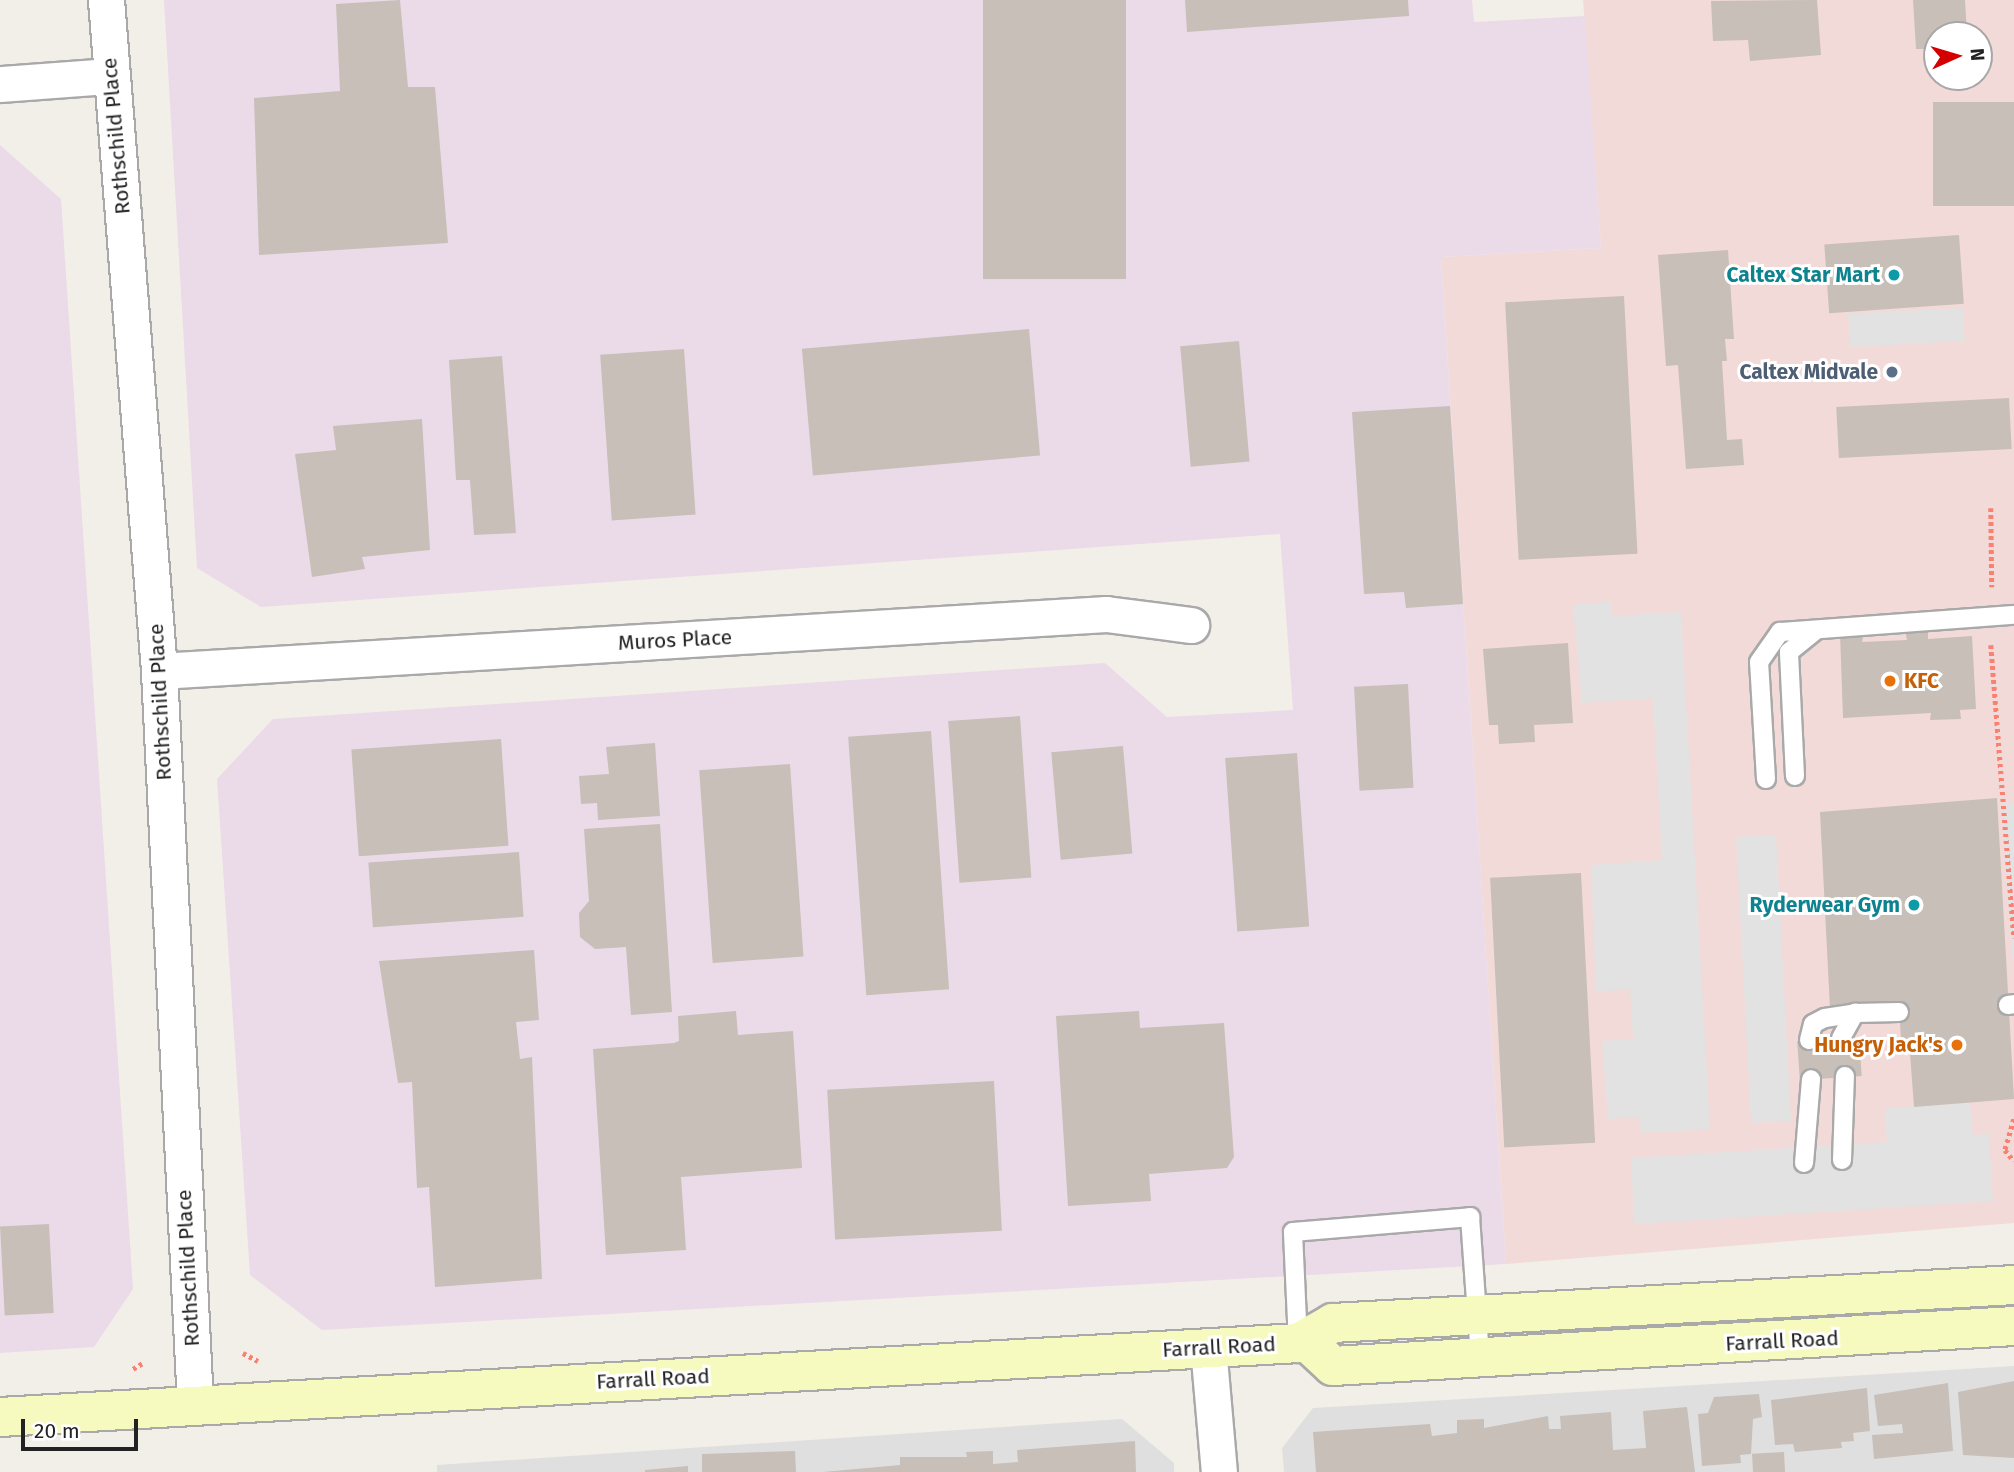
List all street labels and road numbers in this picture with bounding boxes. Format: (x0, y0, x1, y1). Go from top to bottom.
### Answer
street label: Rothschild Place (97, 57, 135, 215)
street label: Rothschild Place (143, 623, 177, 781)
street label: Muros Place (617, 624, 733, 656)
street label: Rothschild Place (171, 1189, 205, 1347)
street label: Farrall Road (1725, 1325, 1839, 1357)
street label: Farrall Road (1162, 1331, 1276, 1363)
street label: Farrall Road (596, 1363, 710, 1395)

